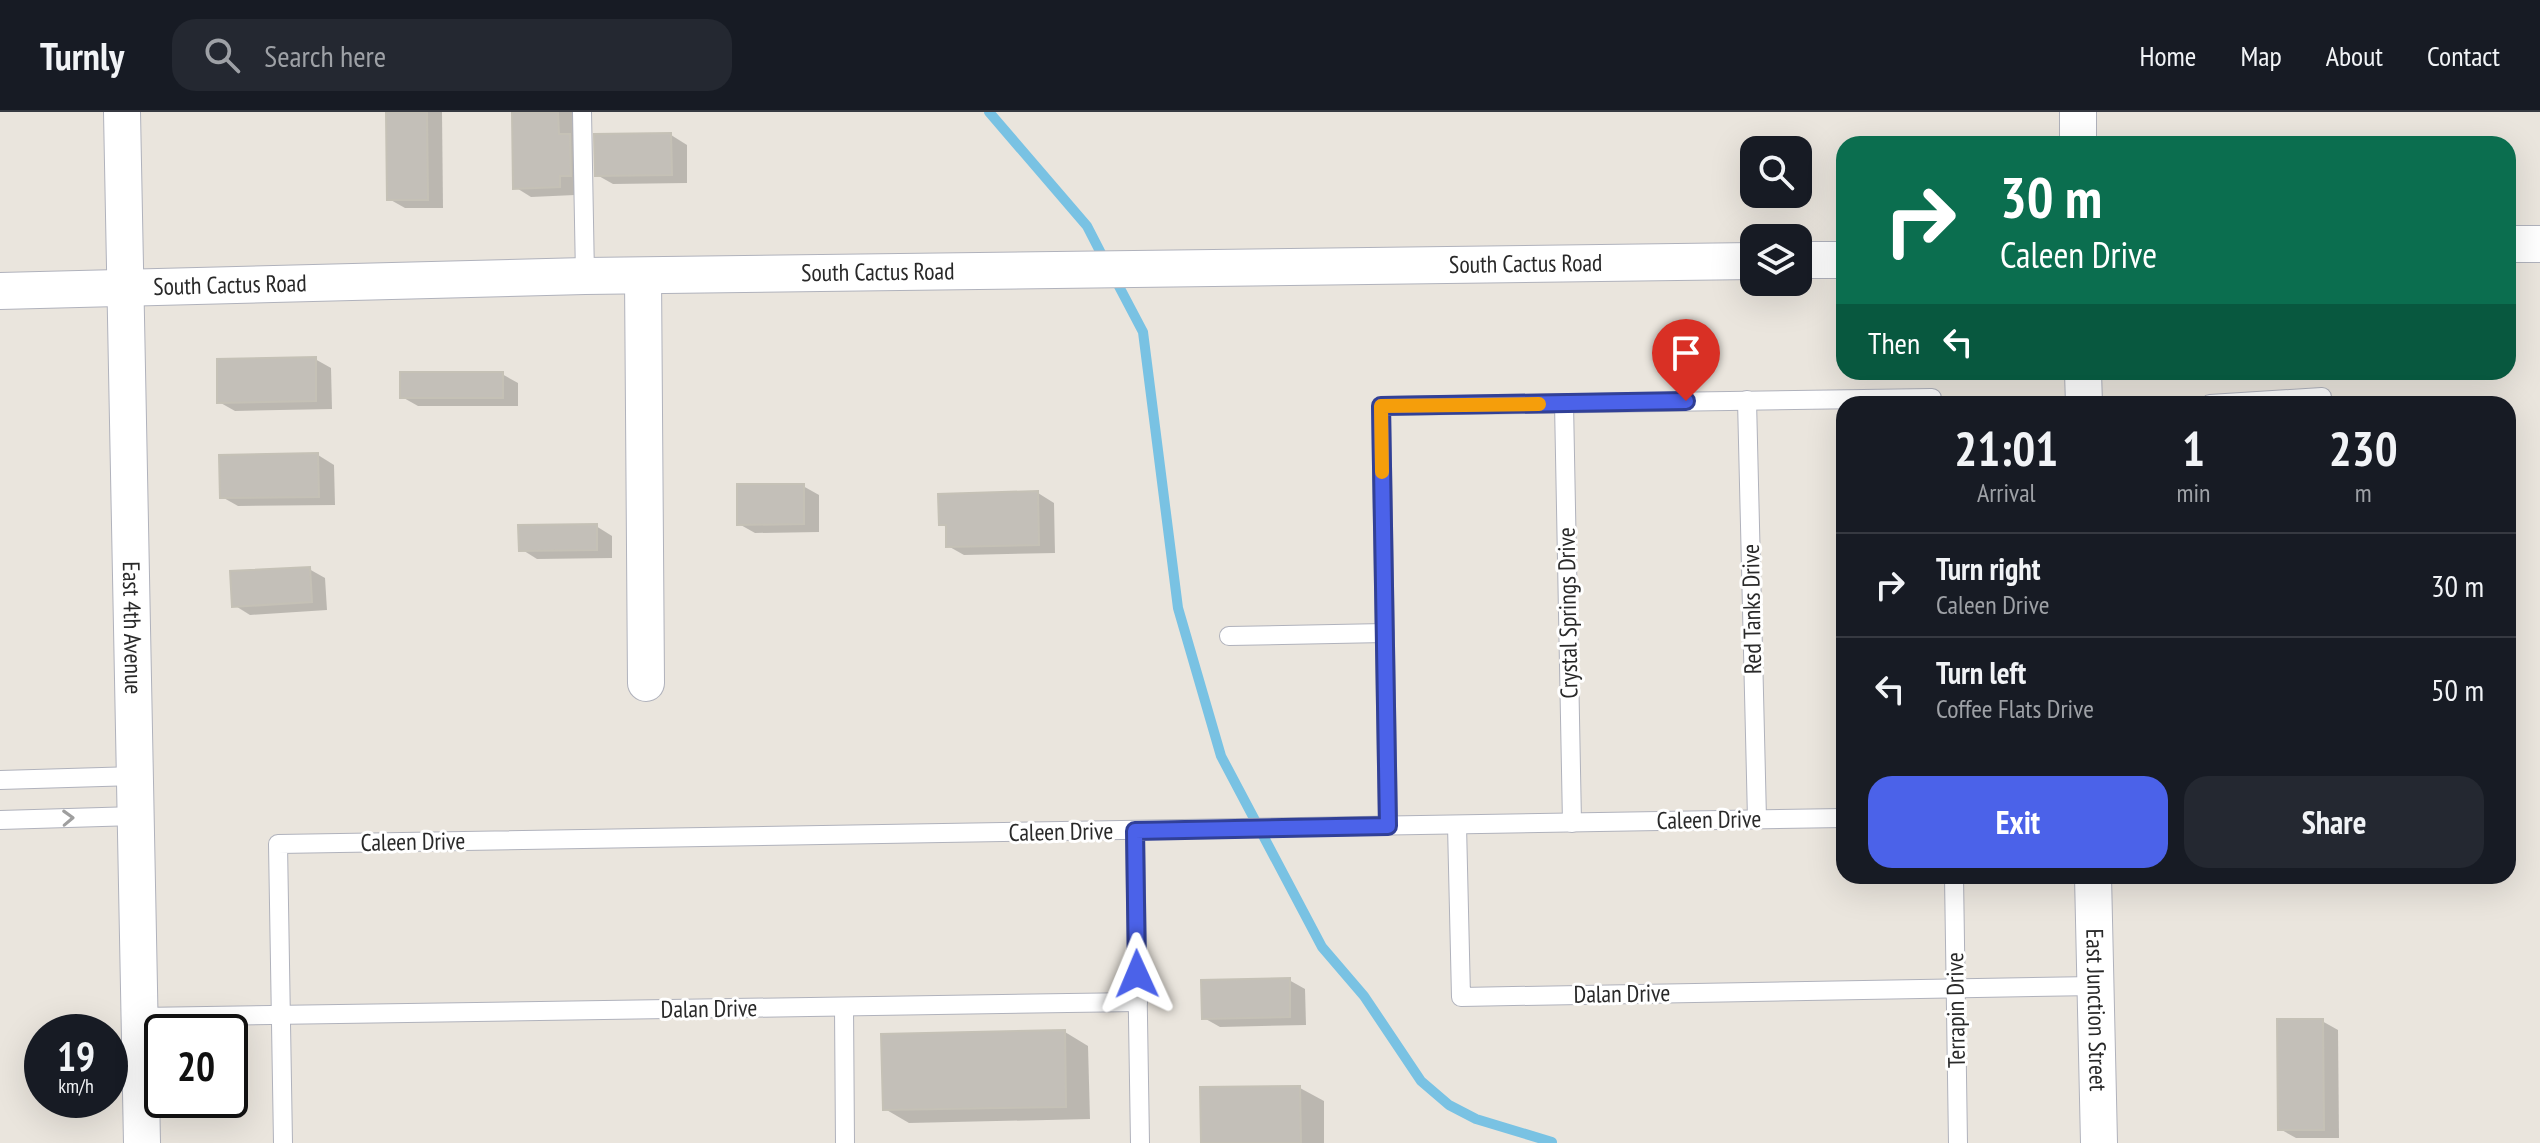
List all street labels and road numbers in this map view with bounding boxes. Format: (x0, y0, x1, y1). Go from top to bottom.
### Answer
street label: South Cactus Road (1449, 247, 1603, 280)
street label: South Cactus Road (801, 255, 955, 288)
street label: South Cactus Road (153, 267, 307, 302)
street label: Crystal Springs Drive (1551, 527, 1584, 699)
street label: Red Tanks Drive (1735, 544, 1768, 674)
street label: East 4th Avenue (116, 561, 149, 695)
street label: Caleen Drive (1656, 803, 1762, 836)
street label: Caleen Drive (1008, 815, 1114, 848)
street label: Caleen Drive (360, 825, 466, 858)
street label: East Junction Street (2079, 928, 2114, 1092)
street label: Terrapin Drive (1939, 952, 1972, 1068)
street label: Dalan Drive (1573, 977, 1671, 1010)
street label: Dalan Drive (660, 992, 758, 1025)

